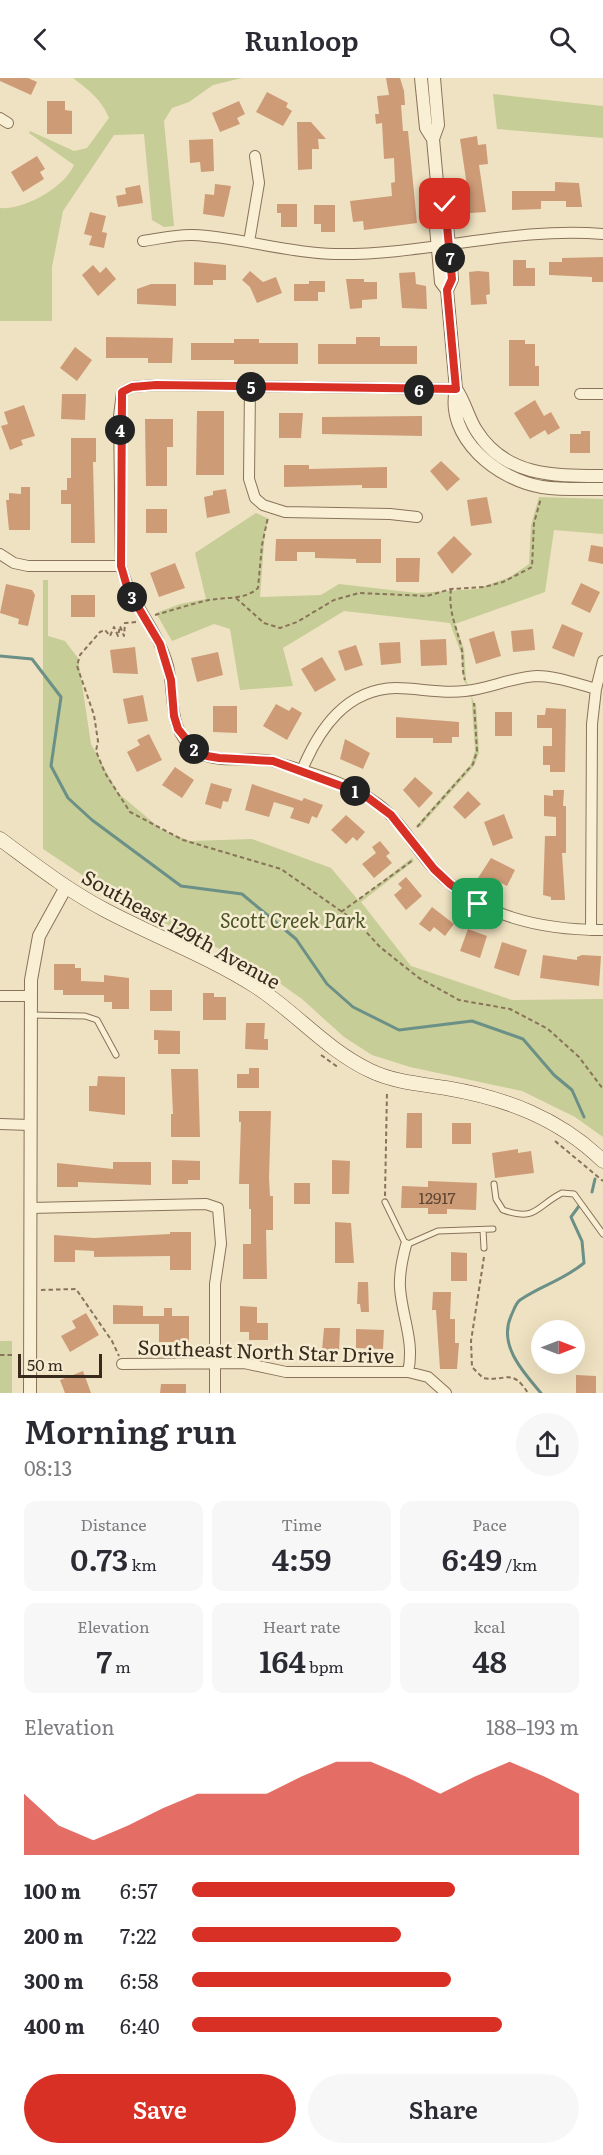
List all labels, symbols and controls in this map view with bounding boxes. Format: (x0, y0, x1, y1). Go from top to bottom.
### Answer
text: Runloop (244, 19, 359, 59)
icon: back (24, 23, 57, 56)
icon: search (546, 23, 579, 56)
pin (419, 178, 470, 229)
icon: check (428, 187, 461, 220)
pin: 7 (435, 243, 465, 273)
text: 7 (446, 246, 454, 270)
pin: 5 (236, 372, 266, 402)
text: 5 (247, 375, 255, 399)
pin: 6 (404, 375, 434, 405)
text: 6 (414, 378, 424, 402)
pin: 4 (105, 415, 135, 445)
text: 4 (115, 418, 125, 442)
pin: 3 (117, 582, 147, 612)
text: 3 (128, 585, 136, 609)
pin: 2 (179, 734, 209, 764)
text: 2 (190, 737, 198, 761)
pin: 1 (340, 776, 370, 806)
text: 1 (352, 779, 358, 803)
street label: Southeast 129th Avenue (77, 861, 287, 995)
pin (452, 878, 503, 929)
icon: arrive (461, 887, 494, 920)
park label: Scott Creek Park (220, 904, 366, 934)
house number: 12917 (418, 1185, 456, 1209)
north arrow (531, 1320, 585, 1374)
map controls (531, 1320, 585, 1374)
street label: Southeast North Star Drive (137, 1331, 395, 1369)
scale bar (18, 1351, 102, 1378)
text: 50 m (27, 1352, 63, 1376)
text: Morning run (24, 1405, 237, 1454)
button: share (516, 1413, 579, 1476)
text: 08:13 (24, 1452, 72, 1482)
text: Distance (80, 1512, 147, 1536)
text: Time (281, 1512, 322, 1536)
text: Pace (472, 1512, 507, 1536)
text: 0.73 (70, 1536, 128, 1580)
text: 4:59 (272, 1536, 331, 1580)
text: 6:49 (442, 1536, 502, 1580)
text: km (128, 1552, 157, 1576)
text: /km (502, 1552, 537, 1576)
text: Elevation (77, 1614, 150, 1638)
text: Heart rate (263, 1614, 340, 1638)
text: kcal (474, 1614, 505, 1638)
text: 7 (96, 1638, 112, 1682)
text: 164 (259, 1638, 306, 1682)
text: 48 (472, 1638, 507, 1682)
text: m (112, 1654, 131, 1678)
text: bpm (306, 1654, 344, 1678)
text: Elevation (24, 1711, 114, 1741)
text: 188–193 m (486, 1711, 579, 1741)
text: 100 m (24, 1875, 81, 1905)
text: 6:57 (120, 1875, 158, 1905)
text: 200 m (24, 1920, 83, 1950)
text: 7:22 (120, 1920, 156, 1950)
text: 300 m (24, 1965, 84, 1995)
text: 6:58 (120, 1965, 159, 1995)
text: 400 m (24, 2010, 85, 2040)
text: 6:40 (120, 2010, 160, 2040)
button: Save (24, 2074, 296, 2143)
button: Share (308, 2074, 579, 2143)

